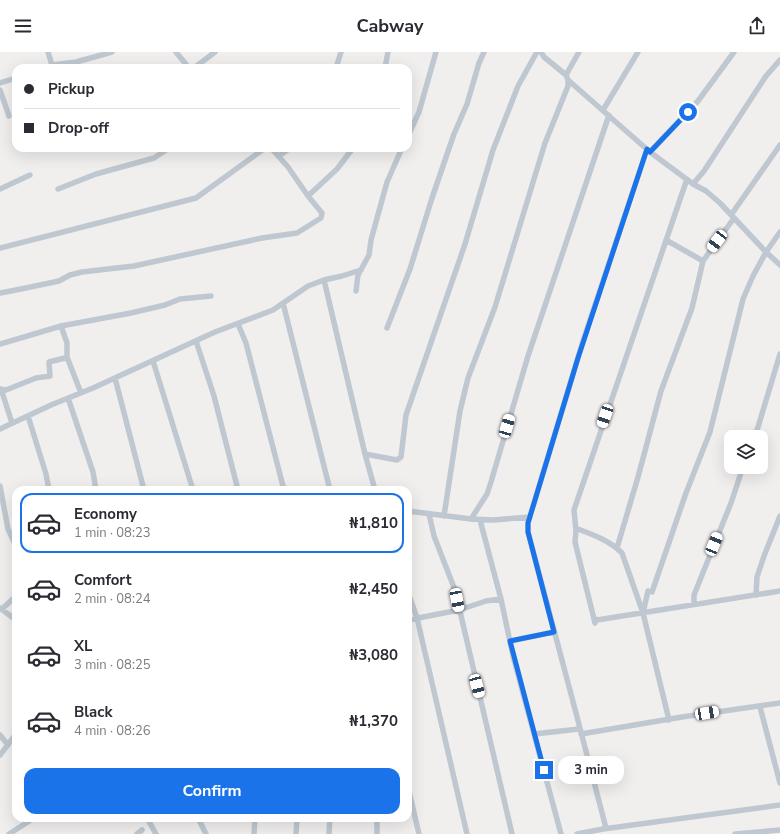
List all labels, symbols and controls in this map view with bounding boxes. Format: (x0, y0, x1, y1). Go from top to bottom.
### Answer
text: Cabway (357, 14, 423, 38)
icon: menu (12, 15, 34, 37)
icon: share (746, 15, 768, 37)
text: Pickup (48, 79, 94, 99)
route start (679, 103, 697, 121)
text: Drop-off (48, 118, 109, 138)
car (705, 228, 729, 254)
car (595, 403, 615, 429)
car (498, 413, 516, 439)
map controls (724, 430, 768, 474)
button: layers (724, 430, 768, 474)
text: Economy (74, 504, 137, 524)
icon: car (26, 505, 62, 541)
text: ₦1,810 (349, 513, 398, 533)
text: 1 min · 08:23 (74, 524, 150, 542)
car (704, 531, 724, 557)
text: Comfort (74, 570, 131, 590)
icon: car (26, 571, 62, 607)
text: ₦2,450 (349, 579, 398, 599)
car (449, 587, 465, 613)
text: 2 min · 08:24 (74, 590, 150, 608)
text: XL (74, 636, 93, 656)
icon: car (26, 637, 62, 673)
text: ₦3,080 (349, 645, 398, 665)
text: 3 min · 08:25 (74, 656, 150, 674)
car (468, 673, 486, 699)
text: Black (74, 702, 112, 722)
icon: car (26, 703, 62, 739)
car (694, 705, 720, 721)
text: ₦1,370 (349, 711, 398, 731)
text: 4 min · 08:26 (74, 722, 150, 740)
callout: 3 min (558, 756, 624, 784)
route end (535, 761, 553, 779)
text: 3 min (574, 761, 608, 779)
button: Confirm (24, 768, 400, 814)

